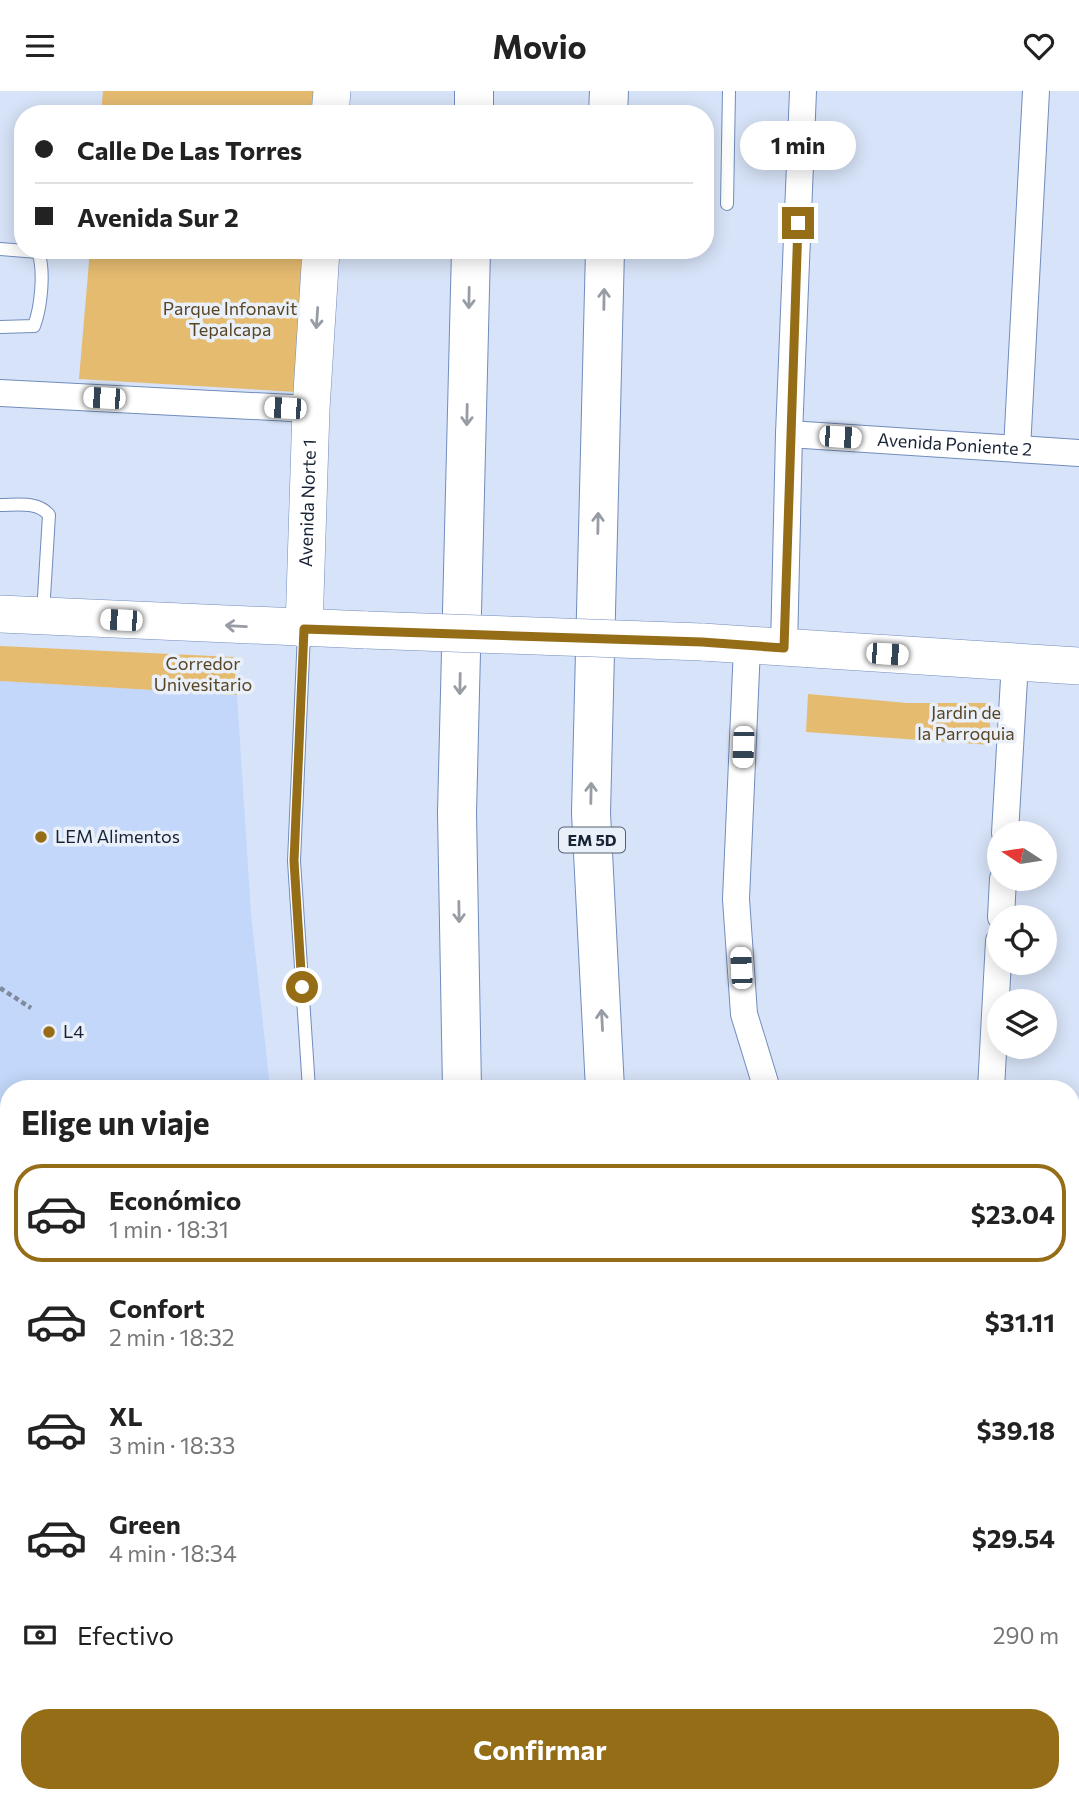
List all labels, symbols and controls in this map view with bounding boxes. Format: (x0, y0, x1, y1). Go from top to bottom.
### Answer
text: Movio (492, 26, 587, 66)
icon: menu (21, 27, 59, 65)
icon: heart (1020, 27, 1058, 65)
callout: 1 min (740, 122, 856, 171)
text: 1 min (771, 131, 825, 159)
text: Calle De Las Torres (77, 134, 302, 165)
text: Avenida Sur 2 (77, 201, 239, 232)
route end (782, 207, 814, 239)
one-way arrow (463, 287, 476, 310)
one-way arrow (597, 287, 610, 310)
park label: Parque Infonavit Tepalcapa (163, 297, 297, 340)
one-way arrow (310, 307, 323, 329)
car (83, 386, 126, 410)
car (264, 396, 307, 420)
one-way arrow (460, 403, 473, 426)
car (819, 425, 862, 449)
street label: Avenida Poniente 2 (877, 428, 1033, 460)
street label: Avenida Norte 1 (294, 439, 320, 567)
one-way arrow (591, 511, 605, 534)
car (100, 608, 143, 632)
one-way arrow (224, 619, 247, 632)
car (866, 642, 909, 666)
park label: Corredor Univesitario (154, 652, 252, 695)
one-way arrow (454, 672, 467, 695)
park label: Jardin de la Parroquia (917, 701, 1015, 744)
car (732, 726, 755, 768)
one-way arrow (585, 782, 598, 805)
north arrow (987, 821, 1057, 891)
map controls (987, 821, 1057, 1059)
place label: LEM Alimentos (55, 825, 180, 847)
road number: EM 5D (559, 827, 625, 853)
marker: LEM Alimentos (33, 829, 49, 845)
one-way arrow (452, 900, 466, 923)
button: locate (987, 905, 1057, 975)
car (730, 946, 753, 990)
route start (286, 971, 318, 1003)
button: layers (987, 989, 1057, 1059)
one-way arrow (595, 1009, 608, 1032)
place label: L4 (63, 1020, 84, 1042)
marker: L4 (41, 1024, 57, 1040)
text: Elige un viaje (21, 1102, 210, 1142)
icon: car (25, 1182, 88, 1245)
text: Económico (109, 1184, 241, 1215)
text: $23.04 (971, 1198, 1055, 1229)
text: 1 min · 18:31 (109, 1215, 229, 1243)
icon: car (25, 1290, 88, 1353)
text: Confort (109, 1292, 205, 1323)
text: $31.11 (985, 1306, 1055, 1337)
text: 2 min · 18:32 (109, 1323, 235, 1351)
icon: car (25, 1398, 88, 1461)
text: XL (109, 1400, 143, 1431)
text: $39.18 (976, 1414, 1055, 1445)
text: 3 min · 18:33 (109, 1431, 235, 1459)
icon: car (25, 1506, 88, 1569)
text: Green (109, 1508, 181, 1539)
text: $29.54 (972, 1522, 1055, 1553)
text: 4 min · 18:34 (109, 1539, 237, 1567)
icon: cash (21, 1616, 59, 1654)
text: Efectivo (77, 1619, 174, 1650)
text: 290 m (993, 1621, 1059, 1649)
button: Confirmar (21, 1709, 1059, 1789)

